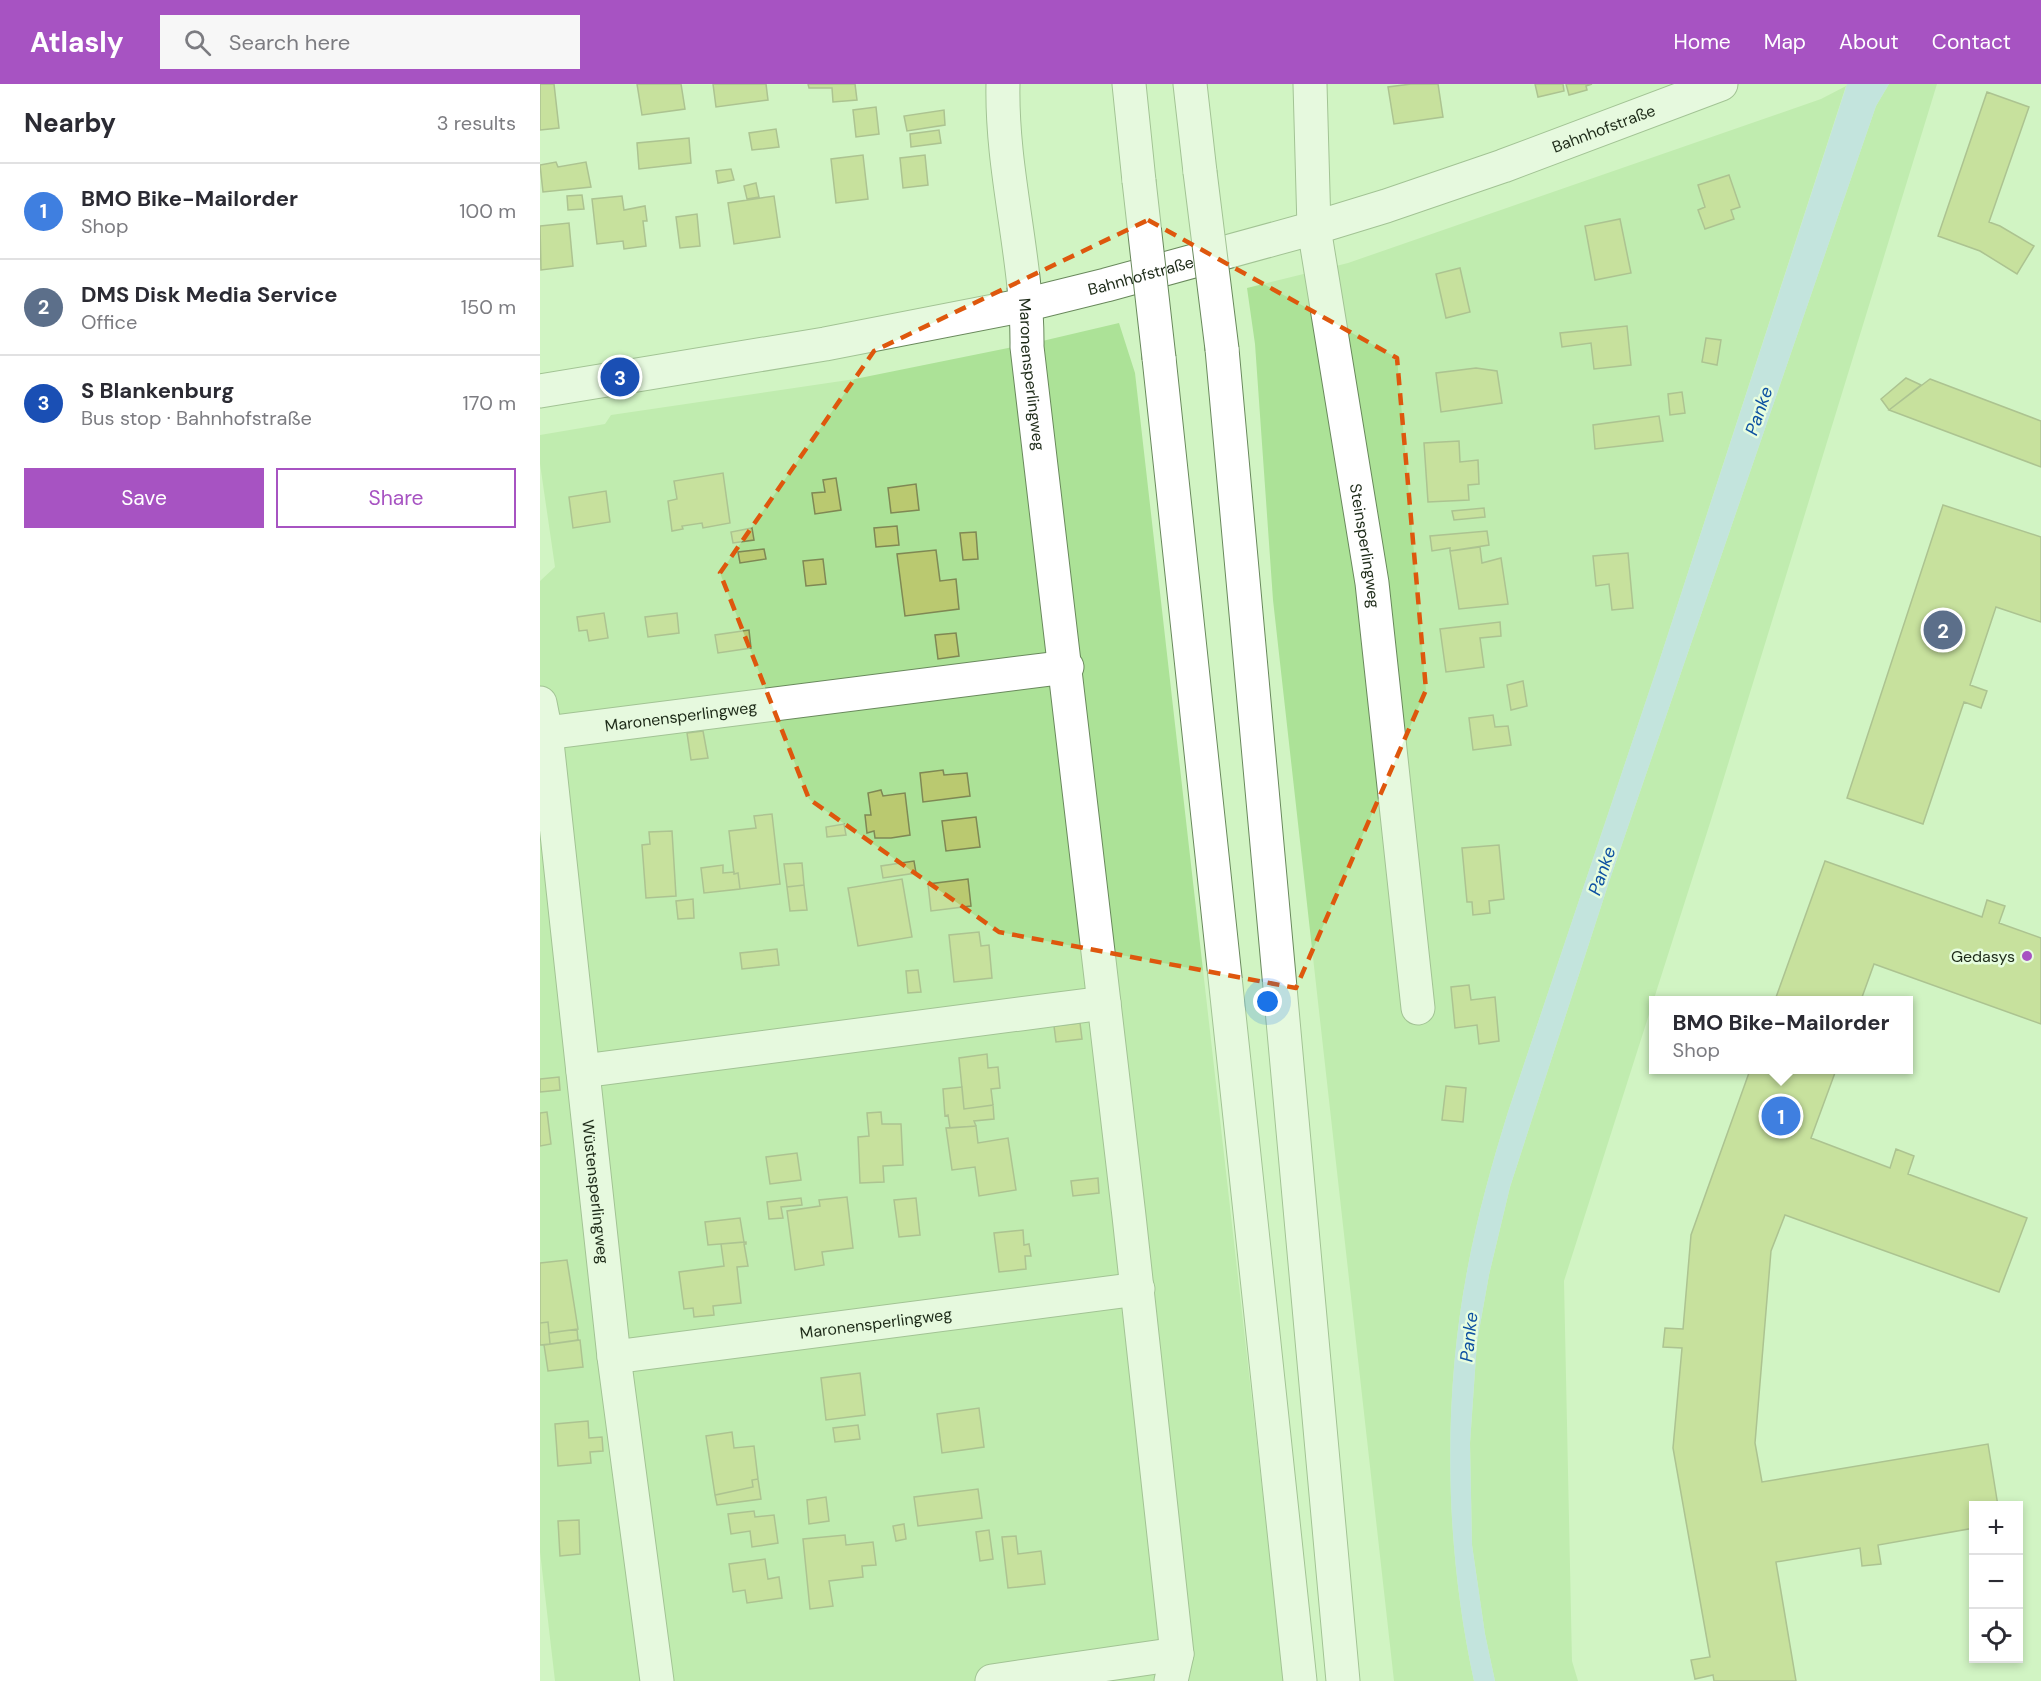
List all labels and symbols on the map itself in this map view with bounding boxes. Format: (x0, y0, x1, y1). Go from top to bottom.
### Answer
street label: Bahnhofstraße (1549, 100, 1658, 158)
street label: Bahnhofstraße (1086, 251, 1196, 300)
street label: Maronensperlingweg (1014, 297, 1050, 452)
pin: 3 (600, 354, 640, 400)
water label: Panke (1740, 384, 1778, 438)
street label: Steinsperlingweg (1345, 482, 1385, 609)
pin: 2 (1924, 608, 1962, 652)
street label: Maronensperlingweg (604, 696, 758, 736)
water label: Panke (1583, 844, 1621, 898)
place label: Gedasys (1951, 946, 2015, 967)
marker: Gedasys (2020, 949, 2034, 963)
your location (1253, 987, 1282, 1016)
pin: 1 (1762, 1094, 1800, 1138)
street label: Wüstensperlingweg (577, 1119, 614, 1265)
street label: Maronensperlingweg (798, 1303, 953, 1344)
water label: Panke (1454, 1311, 1484, 1363)

